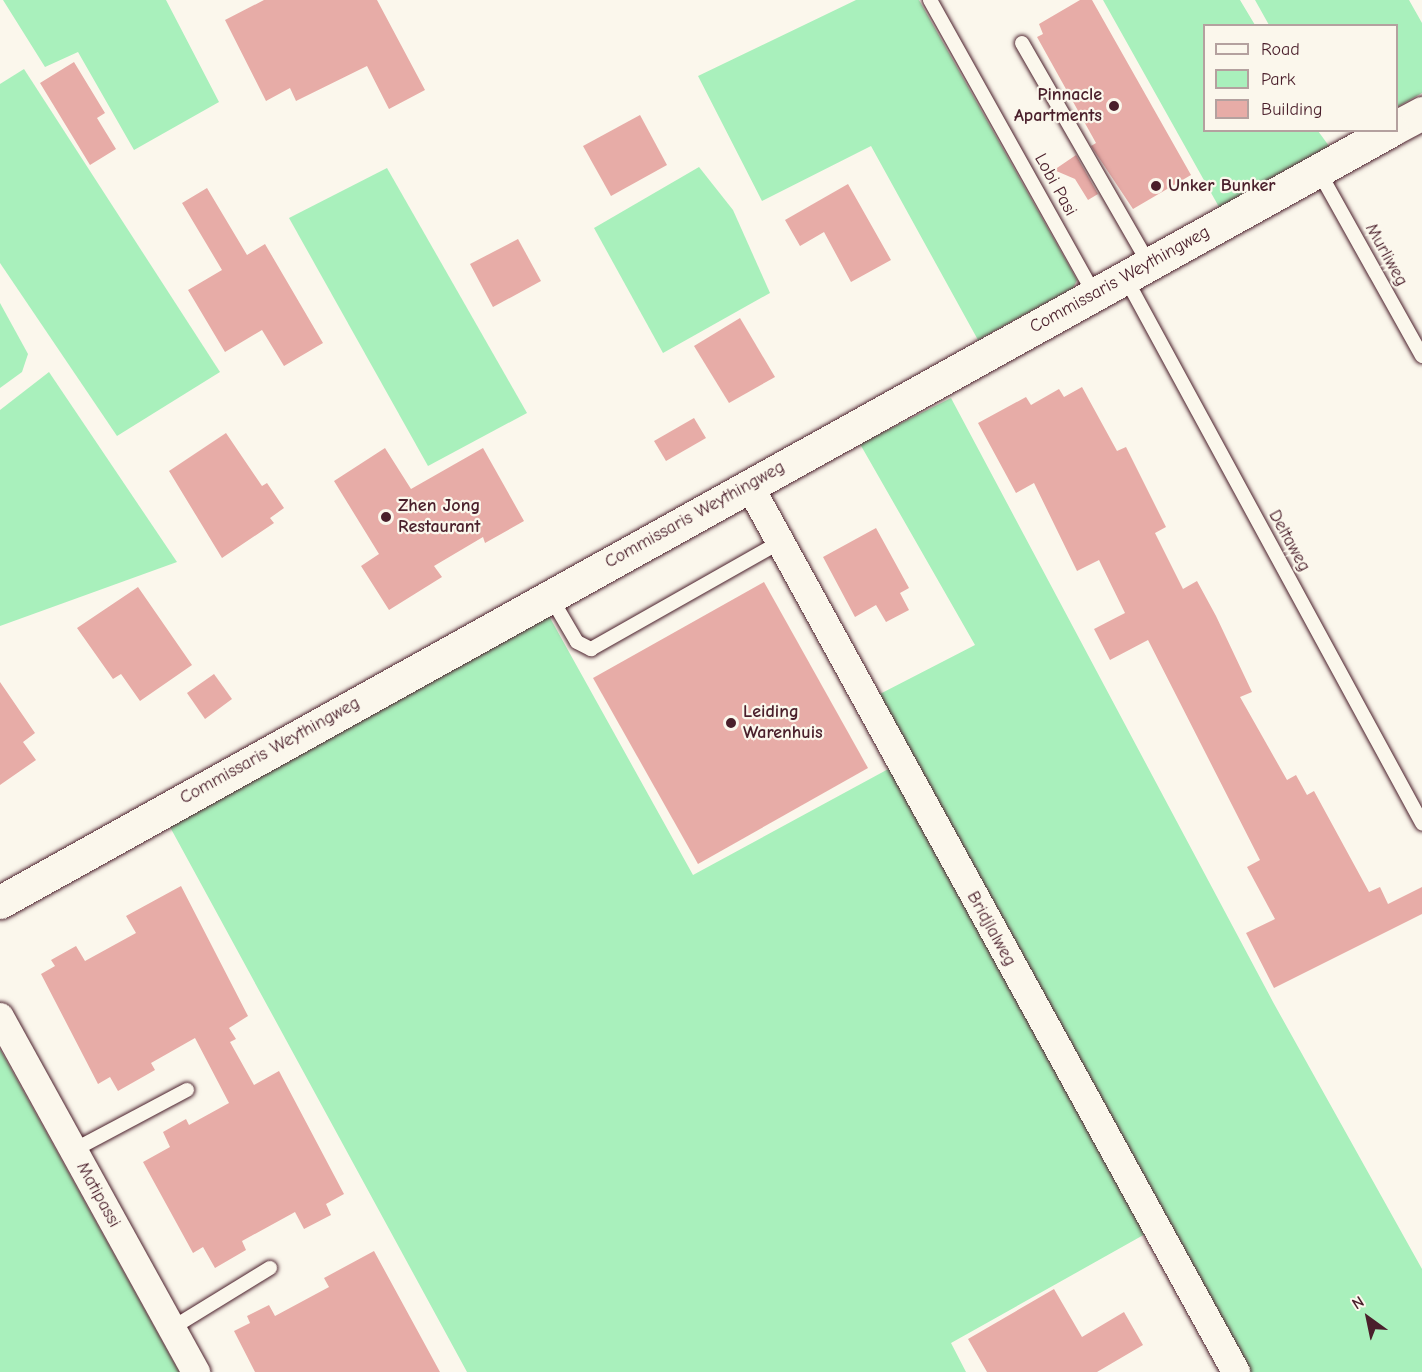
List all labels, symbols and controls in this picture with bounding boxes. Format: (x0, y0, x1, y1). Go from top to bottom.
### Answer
legend (1203, 24, 1398, 132)
text: Road (1261, 39, 1300, 60)
text: Park (1261, 69, 1295, 90)
place label: Pinnacle Apartments (1014, 85, 1102, 128)
marker: Pinnacle Apartments (1107, 99, 1121, 113)
text: Building (1261, 99, 1323, 120)
street label: Lobi Pasi (1029, 150, 1081, 220)
place label: Unker Bunker (1168, 175, 1275, 197)
marker: Unker Bunker (1149, 179, 1163, 193)
street label: Murliweg (1360, 220, 1412, 290)
street label: Commissaris Weythingweg (1026, 222, 1214, 338)
street label: Commissaris Weythingweg (601, 457, 789, 573)
place label: Zhen Jong Restaurant (398, 496, 480, 538)
street label: Deltaweg (1263, 506, 1315, 576)
marker: Zhen Jong Restaurant (379, 510, 393, 524)
street label: Commissaris Weythingweg (176, 693, 364, 809)
place label: Leiding Warenhuis (743, 702, 823, 744)
marker: Leiding Warenhuis (724, 716, 738, 730)
street label: Bridjlalweg (962, 888, 1020, 970)
street label: Matipassi (71, 1158, 125, 1232)
north arrow (1338, 1288, 1398, 1348)
text: N (1349, 1293, 1367, 1313)

